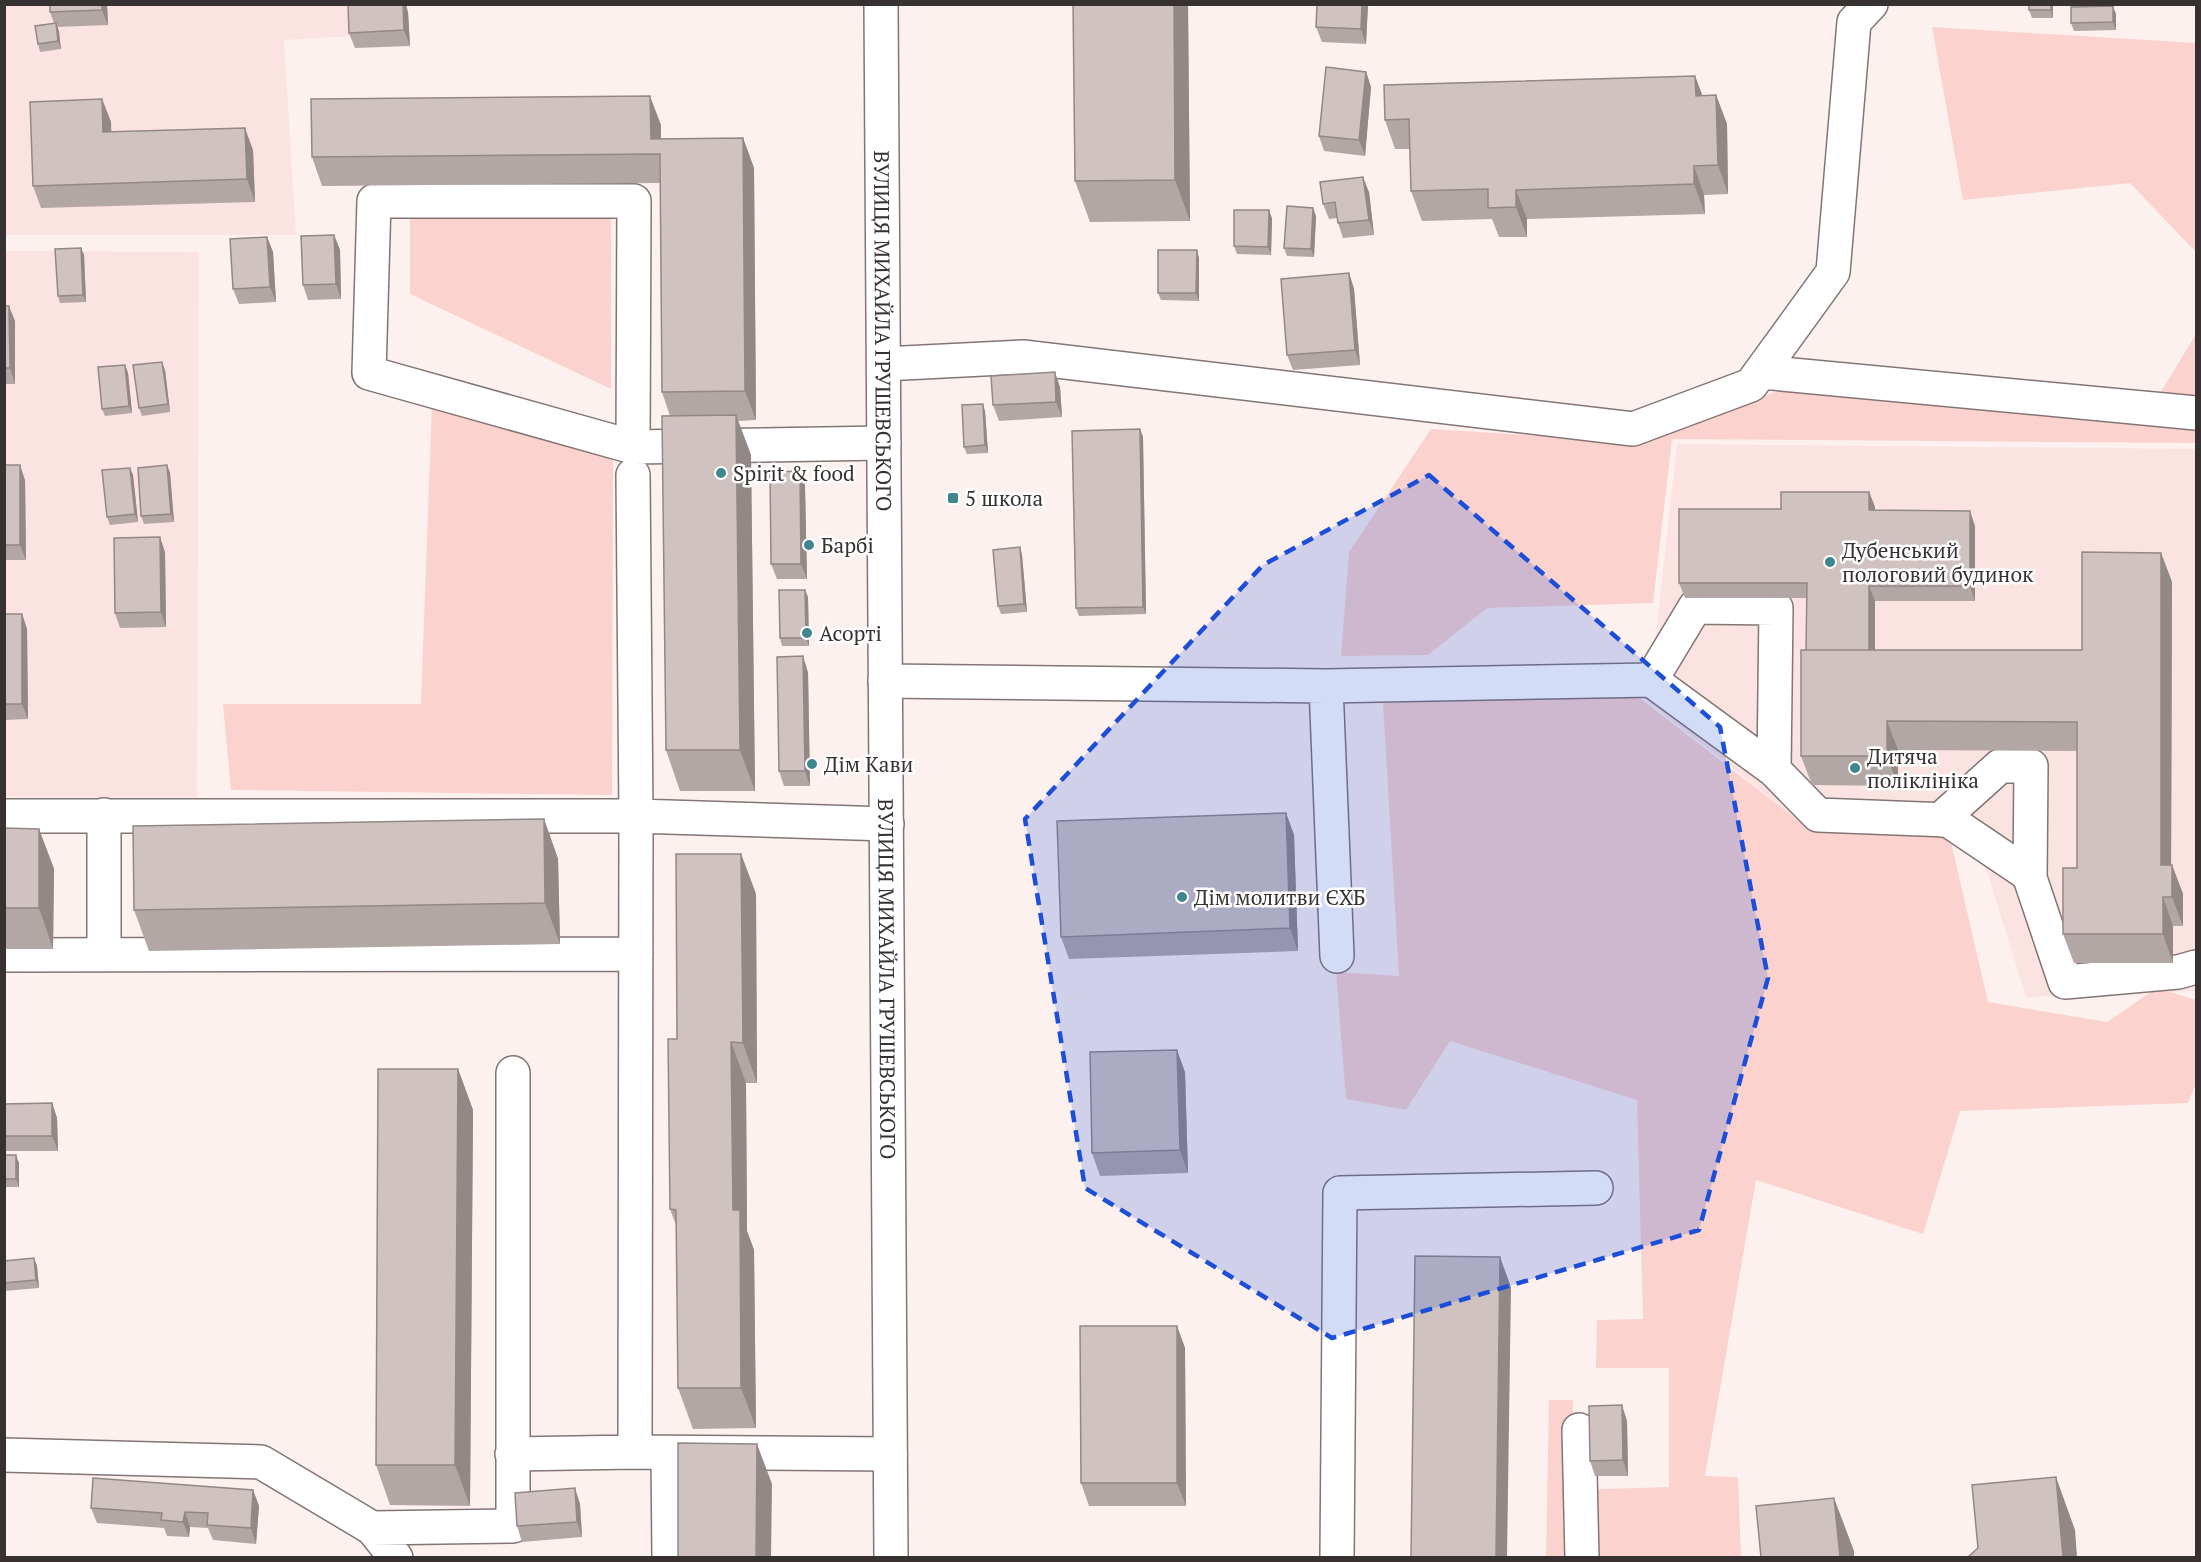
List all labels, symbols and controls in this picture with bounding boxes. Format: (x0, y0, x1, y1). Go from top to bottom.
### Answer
street label: ВУЛИЦЯ МИХАЙЛА ГРУШЕВСЬКОГО (868, 150, 898, 512)
place label: Spirit & food (733, 459, 855, 487)
marker: Spirit & food (714, 466, 728, 480)
place label: 5 школа (965, 484, 1043, 512)
marker: 5 школа (946, 491, 960, 505)
place label: Барбі (821, 531, 874, 559)
place label: Дубенський пологовий будинок (1842, 536, 2034, 588)
marker: Барбі (802, 538, 816, 552)
marker: Дубенський пологовий будинок (1823, 555, 1837, 569)
place label: Асорті (819, 619, 882, 647)
marker: Асорті (800, 626, 814, 640)
place label: Дитяча поліклініка (1867, 742, 1979, 794)
place label: Дім Кави (824, 750, 913, 778)
marker: Дім Кави (805, 757, 819, 771)
marker: Дитяча поліклініка (1848, 761, 1862, 775)
street label: ВУЛИЦЯ МИХАЙЛА ГРУШЕВСЬКОГО (872, 798, 902, 1160)
place label: Дім молитви ЄХБ (1194, 883, 1366, 911)
marker: Дім молитви ЄХБ (1175, 890, 1189, 904)

